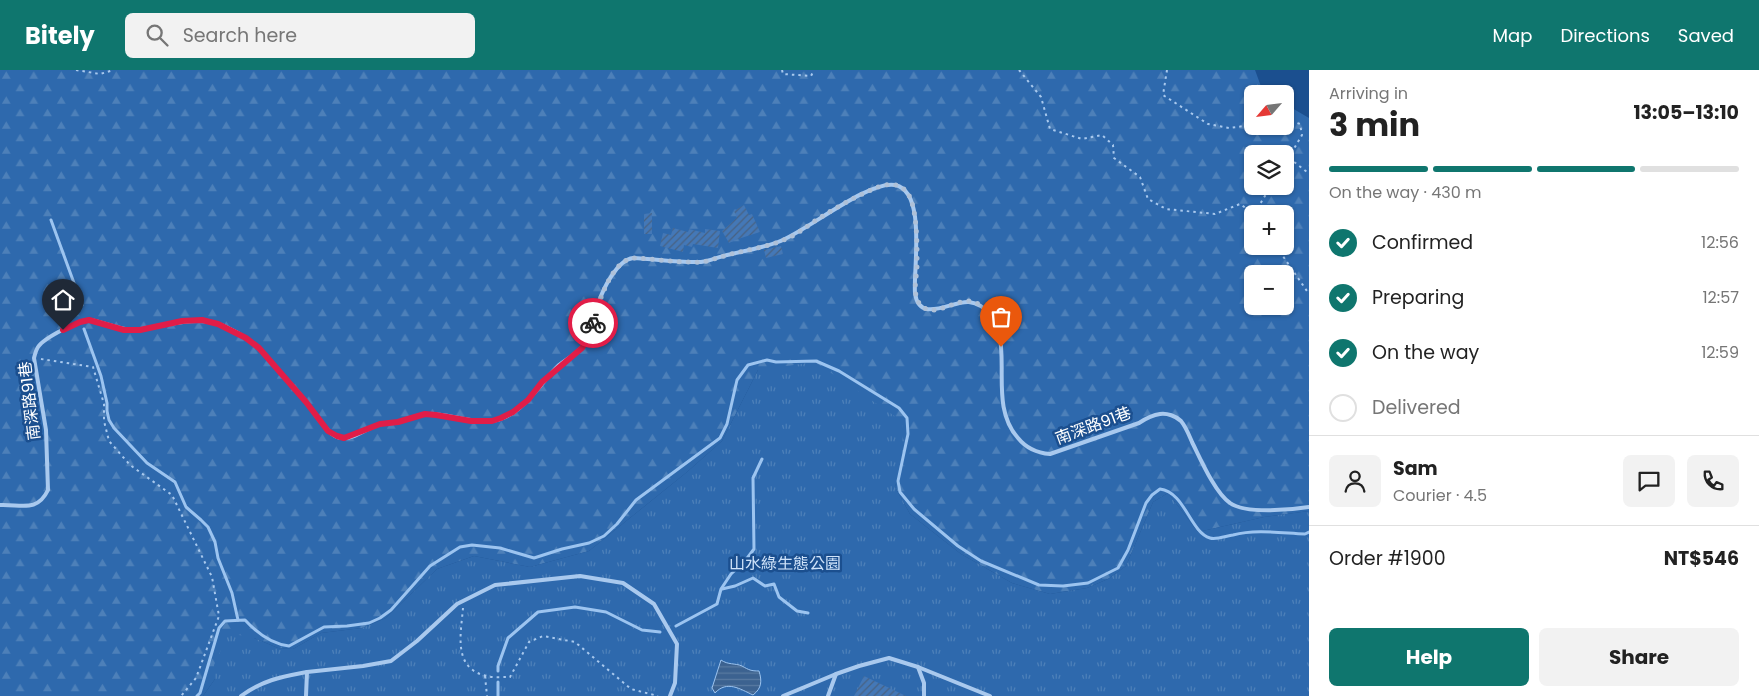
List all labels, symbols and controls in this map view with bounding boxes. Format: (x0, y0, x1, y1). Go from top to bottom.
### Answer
search box (125, 13, 475, 58)
text: Bitely (25, 19, 95, 52)
icon: search (143, 21, 171, 49)
text: Search here (183, 22, 297, 49)
text: Map (1493, 23, 1532, 48)
text: Directions (1560, 23, 1650, 48)
text: Saved (1678, 23, 1734, 48)
text: Arriving in (1329, 82, 1408, 105)
north arrow (1244, 85, 1294, 135)
map controls (1244, 85, 1294, 315)
text: 13:05–13:10 (1633, 99, 1739, 126)
text: 3 min (1329, 102, 1420, 147)
button: layers (1244, 145, 1294, 195)
text: On the way · 430 m (1329, 181, 1482, 204)
button: + (1244, 205, 1294, 255)
icon: check (1329, 229, 1357, 257)
text: Confirmed (1372, 229, 1473, 256)
text: 12:56 (1701, 231, 1739, 254)
button: − (1244, 265, 1294, 315)
pin (42, 279, 84, 330)
icon: check (1329, 284, 1357, 312)
text: Preparing (1372, 284, 1464, 311)
icon: home (49, 286, 77, 314)
text: 12:57 (1702, 286, 1739, 309)
pin (980, 296, 1022, 347)
courier (568, 298, 618, 348)
icon: bag (987, 303, 1015, 331)
icon: bike (579, 309, 607, 337)
icon: check (1329, 339, 1357, 367)
text: On the way (1372, 339, 1479, 366)
text: 12:59 (1701, 341, 1739, 364)
street label: 南深路91巷 (13, 360, 46, 442)
text: Delivered (1372, 394, 1461, 421)
street label: 南深路91巷 (1052, 401, 1134, 450)
button: person (1329, 455, 1381, 507)
text: Sam (1393, 455, 1438, 482)
button: chat (1623, 455, 1675, 507)
button: phone (1687, 455, 1739, 507)
text: Courier · 4.5 (1393, 484, 1487, 507)
text: Order #1900 (1329, 545, 1446, 572)
text: NT$546 (1664, 545, 1739, 572)
park label: 山水綠生態公園 (729, 552, 841, 575)
button: Help (1329, 628, 1529, 686)
button: Share (1539, 628, 1739, 686)

